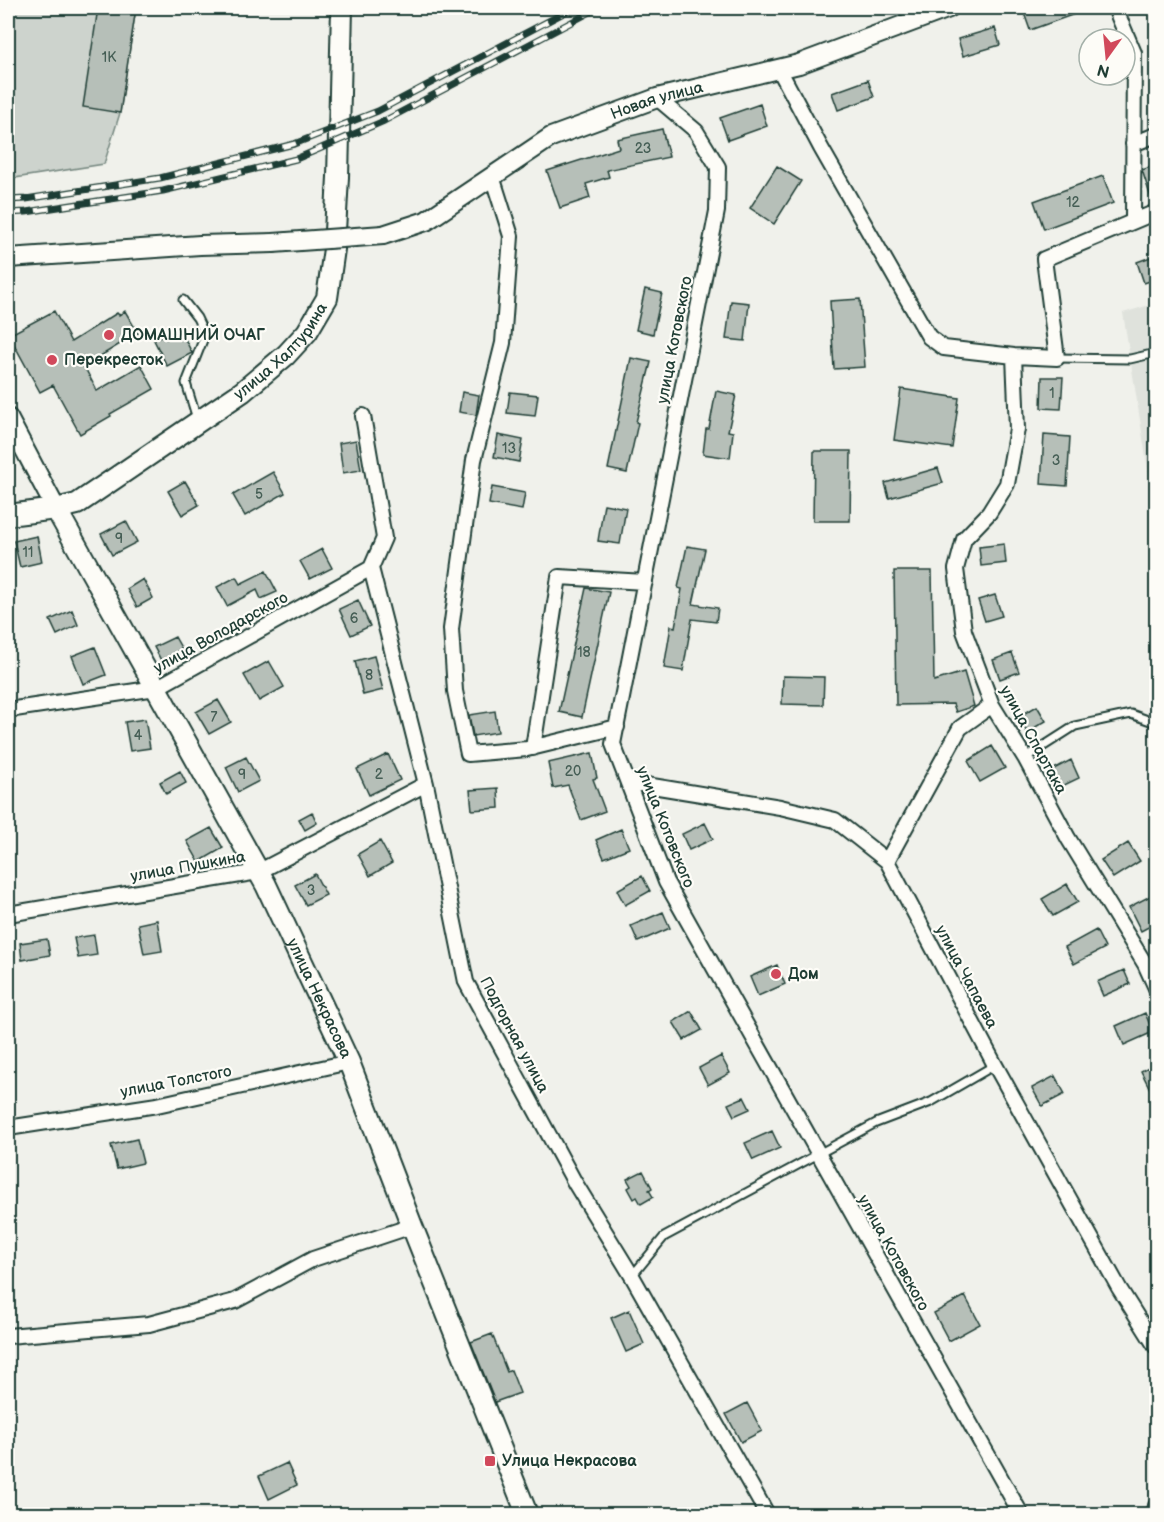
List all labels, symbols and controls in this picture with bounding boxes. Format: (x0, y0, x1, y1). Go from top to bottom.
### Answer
north arrow (1077, 27, 1137, 87)
house number: 1К (102, 49, 117, 66)
text: N (1095, 59, 1112, 81)
street label: Новая улица (608, 78, 705, 124)
house number: 23 (635, 140, 651, 157)
house number: 12 (1066, 194, 1081, 211)
street label: улица Котовского (653, 275, 697, 405)
street label: улица Халтурина (230, 299, 332, 404)
place label: ДОМАШНИЙ ОЧАГ (121, 323, 265, 345)
marker: ДОМАШНИЙ ОЧАГ (102, 328, 116, 342)
place label: Перекресток (64, 351, 164, 370)
marker: Перекресток (45, 353, 59, 367)
house number: 1 (1049, 385, 1055, 402)
house number: 13 (502, 440, 516, 457)
house number: 3 (1052, 452, 1060, 469)
house number: 5 (255, 486, 263, 503)
house number: 9 (115, 530, 123, 547)
house number: 11 (23, 544, 33, 561)
street label: улица Володарского (150, 588, 292, 678)
house number: 6 (350, 610, 359, 627)
house number: 18 (577, 644, 591, 661)
house number: 8 (365, 667, 373, 684)
street label: улица Спартака (995, 682, 1071, 798)
house number: 7 (211, 709, 218, 726)
house number: 4 (134, 727, 143, 744)
house number: 20 (565, 763, 581, 780)
street label: улица Котовского (632, 763, 698, 891)
house number: 9 (238, 766, 246, 783)
house number: 2 (375, 766, 384, 783)
street label: улица Пушкина (129, 847, 247, 886)
house number: 3 (307, 882, 315, 899)
street label: улица Чапаева (931, 922, 1001, 1032)
street label: улица Некрасова (283, 935, 356, 1062)
place label: Дом (788, 965, 819, 984)
marker: Дом (769, 967, 783, 981)
street label: Подгорная улица (475, 974, 553, 1097)
street label: улица Толстого (119, 1062, 233, 1102)
street label: улица Котовского (853, 1192, 933, 1314)
place label: Улица Некрасова (502, 1452, 637, 1471)
marker: Улица Некрасова (483, 1454, 497, 1468)

